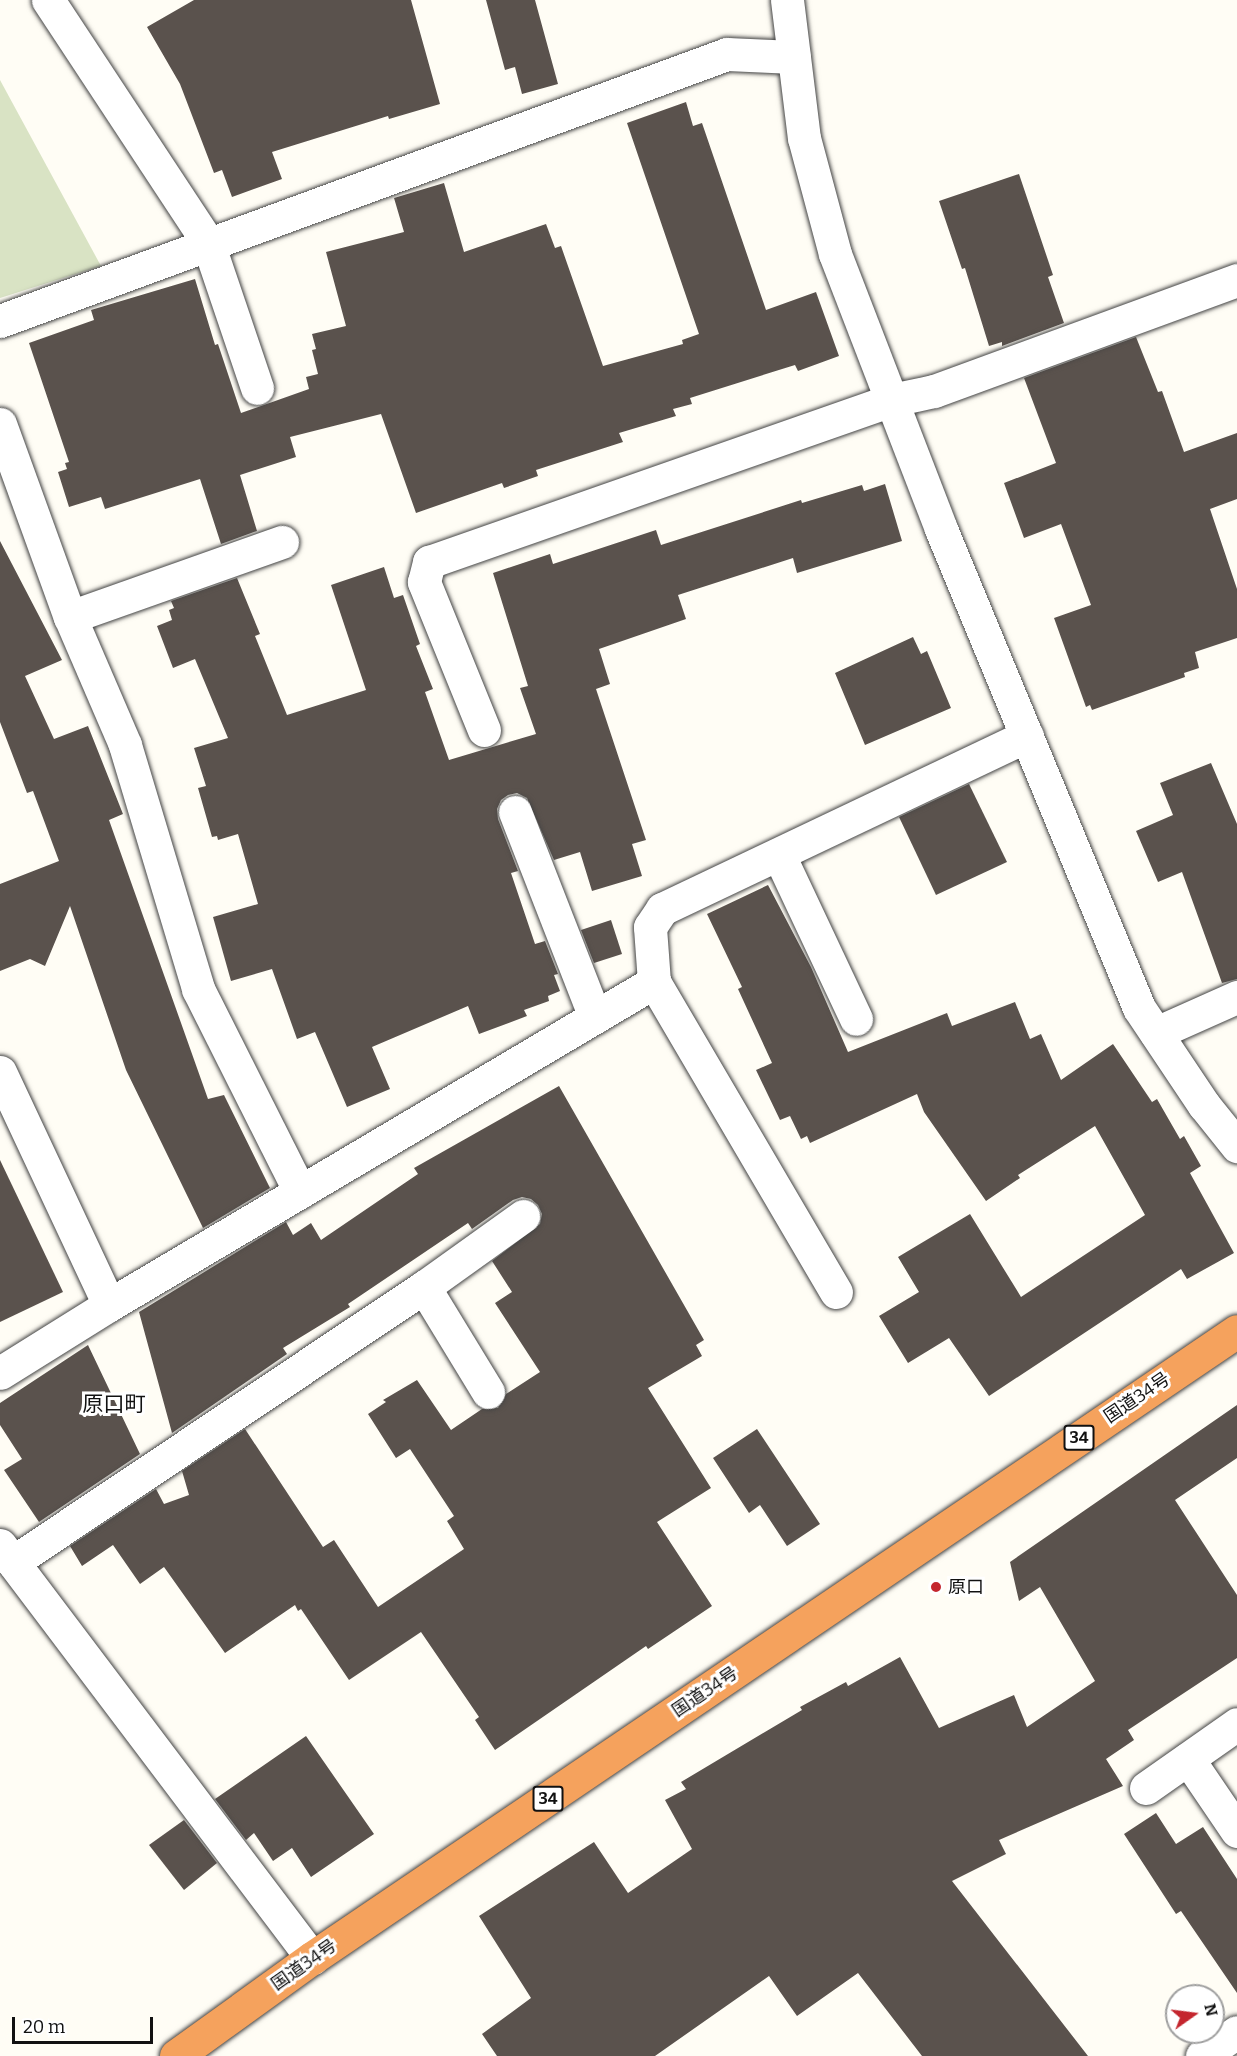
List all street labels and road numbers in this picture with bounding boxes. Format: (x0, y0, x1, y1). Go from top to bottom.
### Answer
street label: 国道34号 (1100, 1368, 1174, 1428)
road number: 34 (1062, 1425, 1096, 1451)
street label: 国道34号 (668, 1662, 742, 1722)
road number: 34 (532, 1786, 564, 1812)
street label: 国道34号 (267, 1935, 341, 1995)

